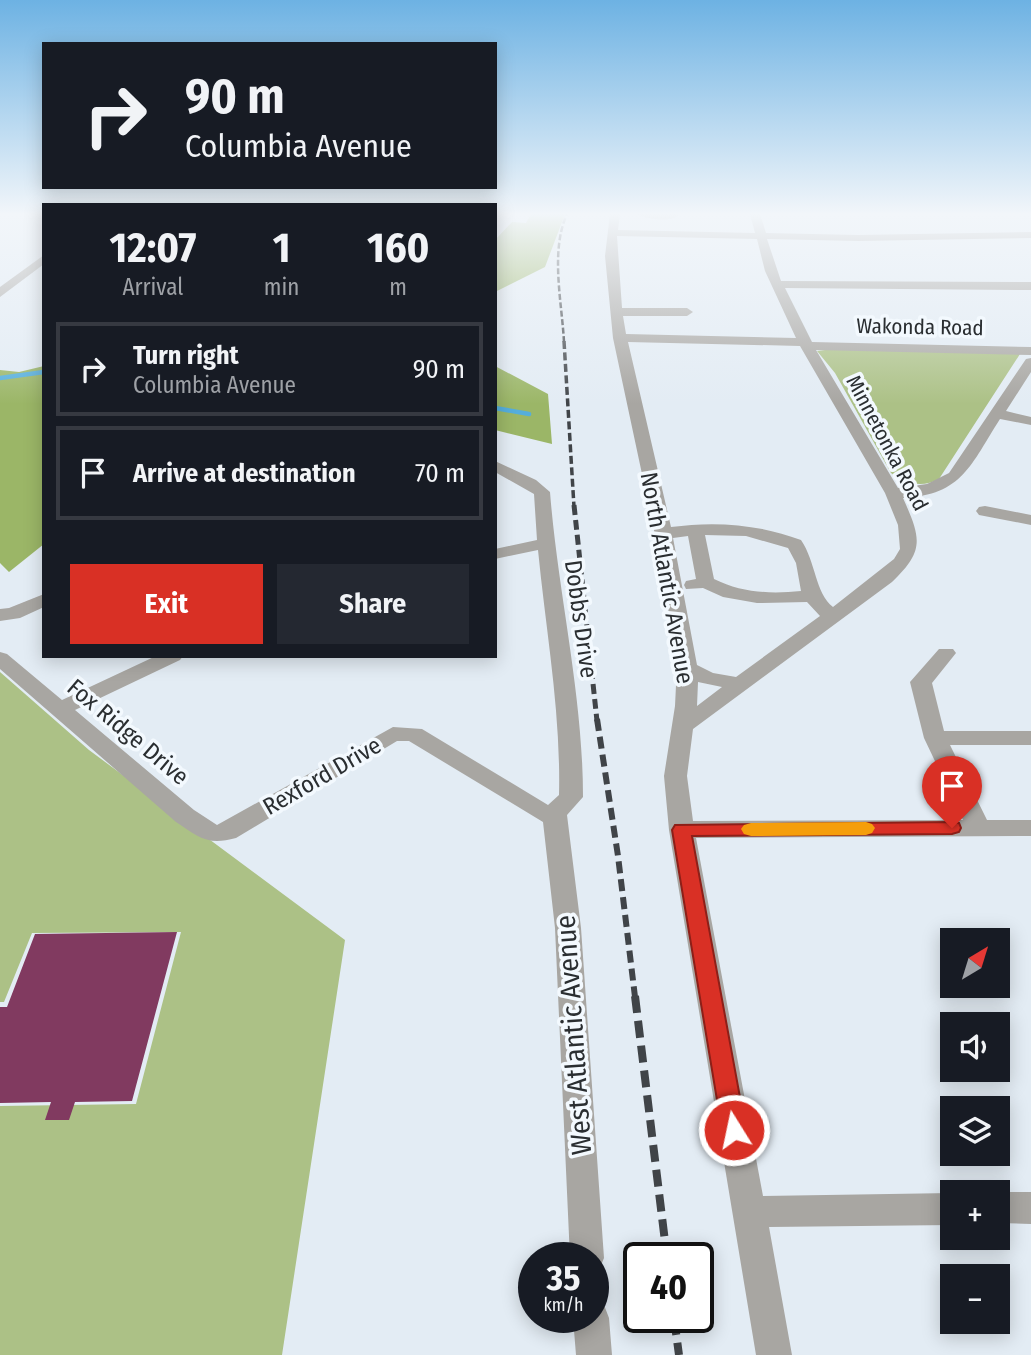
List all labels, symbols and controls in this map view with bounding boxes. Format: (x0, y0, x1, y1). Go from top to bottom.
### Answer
text: 90 m (185, 67, 285, 126)
icon: right (70, 70, 161, 161)
text: Columbia Avenue (185, 127, 412, 165)
text: 12:07 (109, 223, 196, 273)
text: 1 (273, 223, 291, 273)
text: 160 (367, 223, 430, 273)
text: Arrival (122, 273, 183, 301)
text: min (264, 273, 299, 301)
text: m (389, 273, 407, 301)
street label: Wakonda Road (856, 313, 984, 341)
text: Turn right (133, 340, 239, 371)
icon: right (74, 350, 112, 388)
text: 90 m (413, 354, 465, 385)
text: Columbia Avenue (133, 371, 296, 399)
street label: Minnetonka Road (840, 371, 934, 515)
icon: arrive (74, 454, 112, 492)
text: Arrive at destination (133, 458, 356, 489)
text: 70 m (415, 458, 465, 489)
street label: North Atlantic Avenue (635, 470, 699, 686)
street label: Dobbs Drive (559, 558, 603, 680)
button: Exit (70, 564, 263, 644)
button: Share (277, 564, 469, 644)
street label: Fox Ridge Drive (62, 673, 194, 791)
street label: Rexford Drive (258, 731, 386, 821)
pin (922, 756, 982, 828)
icon: arrive (933, 767, 971, 805)
street label: West Atlantic Avenue (549, 914, 598, 1156)
north arrow (940, 928, 1010, 998)
map controls (940, 928, 1010, 1334)
button: sound (940, 1012, 1010, 1082)
position arrow (697, 1093, 771, 1167)
button: layers (940, 1096, 1010, 1166)
button: + (940, 1180, 1010, 1250)
speed limit sign: 40 (623, 1242, 714, 1333)
text: 35 (547, 1257, 580, 1299)
button: − (940, 1264, 1010, 1334)
text: km/h (543, 1294, 584, 1316)

